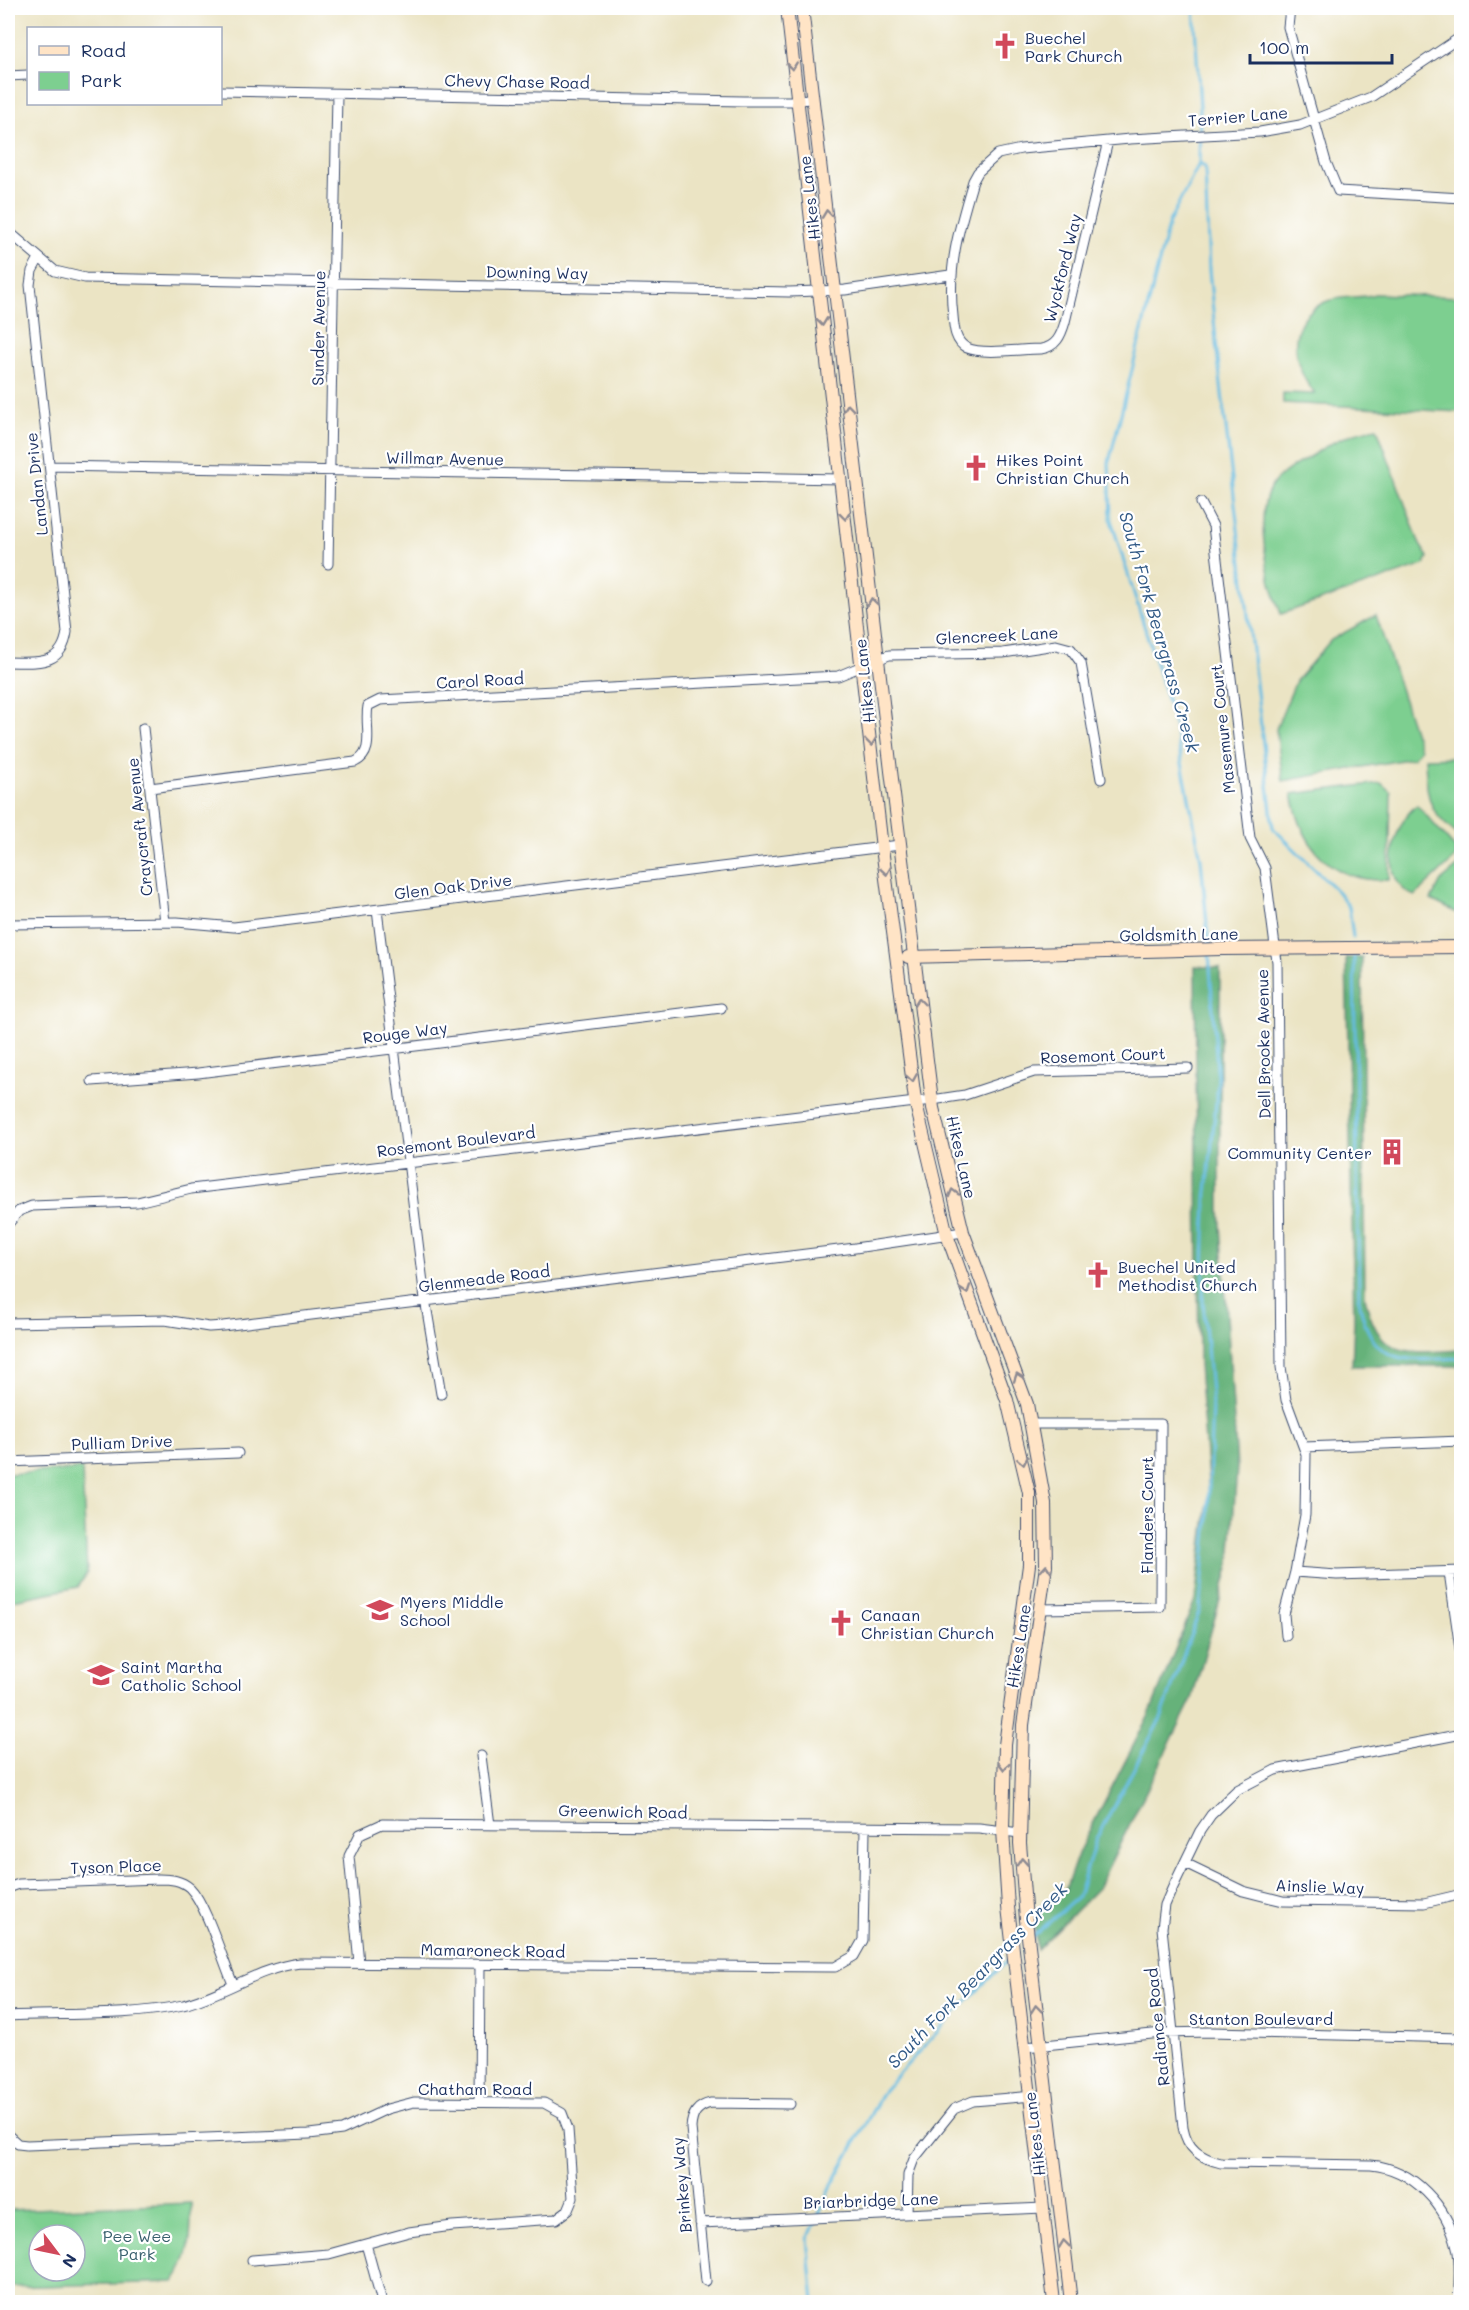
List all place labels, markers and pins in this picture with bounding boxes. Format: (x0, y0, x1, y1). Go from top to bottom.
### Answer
place label: Buechel Park Church (1025, 27, 1122, 66)
church icon: Buechel Park Church (990, 31, 1020, 61)
place label: Hikes Point Christian Church (996, 449, 1129, 488)
church icon: Hikes Point Christian Church (961, 453, 991, 483)
building icon: Community Center (1377, 1137, 1407, 1167)
place label: Community Center (1227, 1142, 1372, 1163)
place label: Buechel United Methodist Church (1118, 1256, 1257, 1295)
church icon: Buechel United Methodist Church (1083, 1260, 1113, 1290)
place label: Myers Middle School (400, 1591, 504, 1630)
school or university icon: Myers Middle School (365, 1595, 395, 1625)
place label: Canaan Christian Church (861, 1604, 994, 1643)
church icon: Canaan Christian Church (826, 1608, 856, 1638)
place label: Saint Martha Catholic School (121, 1656, 242, 1695)
school or university icon: Saint Martha Catholic School (86, 1660, 116, 1690)

